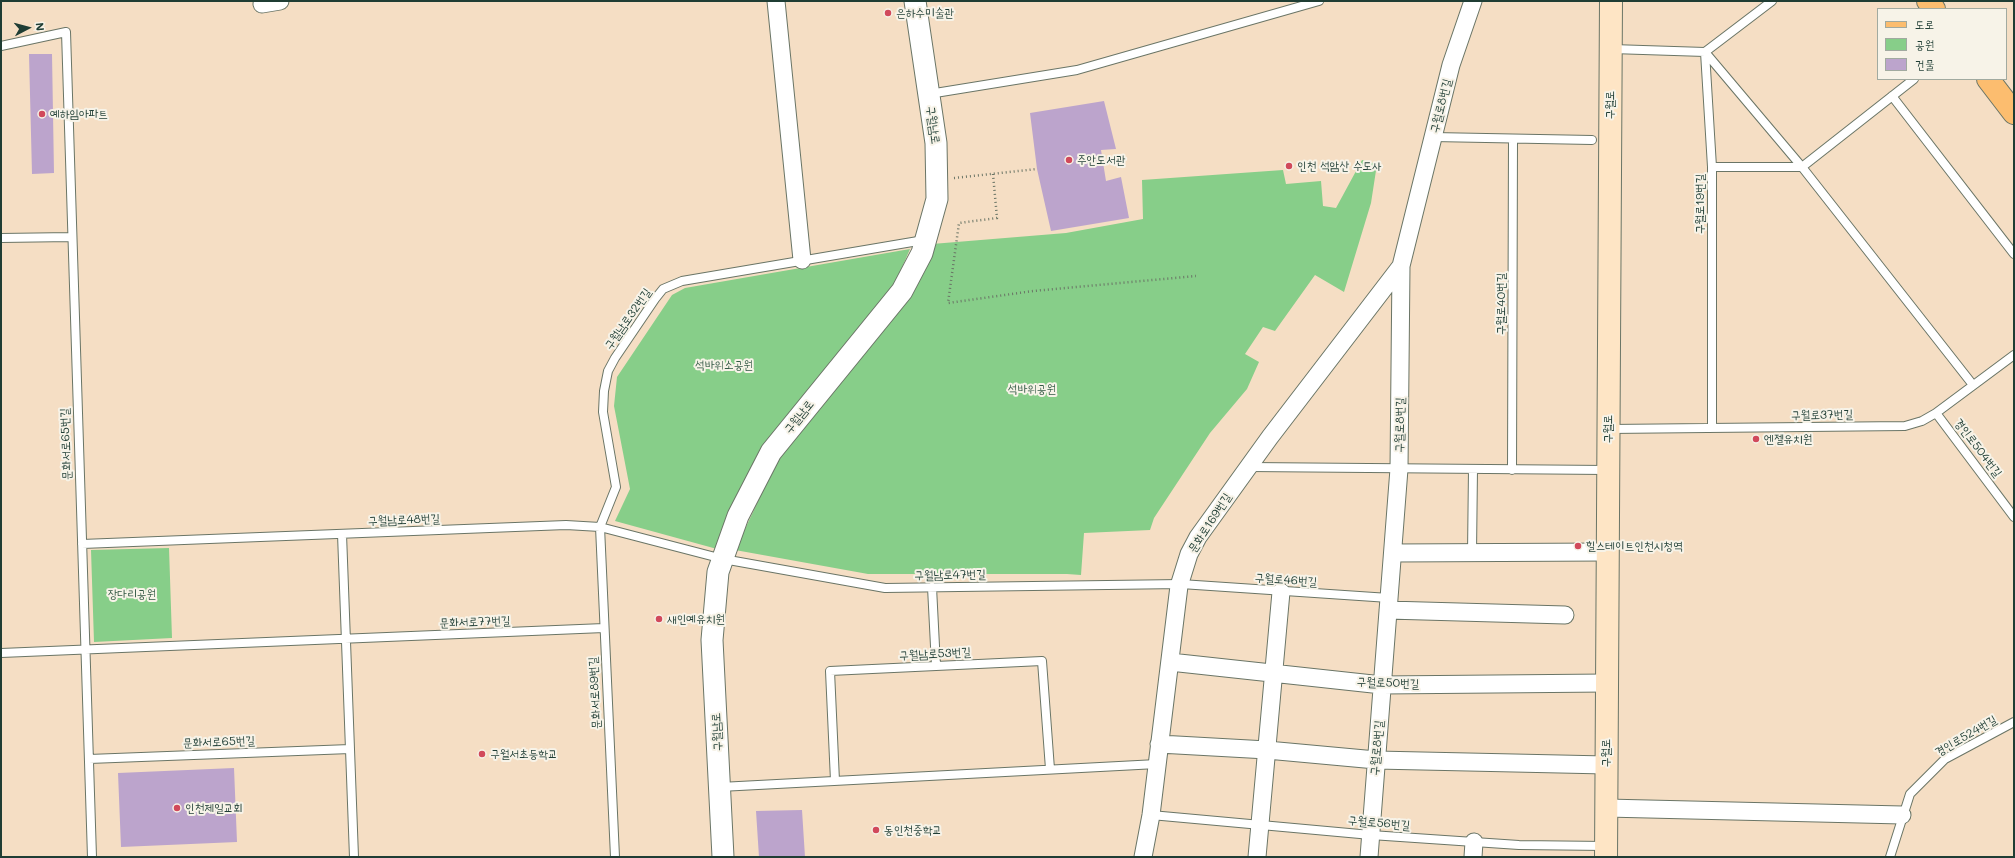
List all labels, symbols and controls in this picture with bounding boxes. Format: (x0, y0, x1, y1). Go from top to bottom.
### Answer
place label: 은하수미술관 (896, 6, 954, 20)
north arrow (8, 8, 48, 48)
marker: 은하수미술관 (883, 8, 893, 18)
legend (1877, 8, 2007, 80)
text: 도로 (1915, 16, 1934, 32)
text: N (33, 22, 48, 32)
text: 공원 (1915, 36, 1934, 52)
text: 건물 (1915, 56, 1934, 72)
street label: 구월로8번길 (1427, 77, 1455, 135)
street label: 구월로 (1603, 91, 1617, 119)
street label: 구월남로 (923, 105, 943, 145)
place label: 예하임아파트 (50, 107, 108, 121)
marker: 예하임아파트 (37, 109, 47, 119)
place label: 주안도서관 (1077, 153, 1125, 167)
marker: 주안도서관 (1064, 155, 1074, 165)
place label: 인천 석암산 수도사 (1297, 159, 1382, 173)
marker: 인천 석암산 수도사 (1284, 161, 1294, 171)
street label: 구월로19번길 (1693, 174, 1707, 234)
street label: 구월로40번길 (1494, 273, 1508, 335)
street label: 구월남로32번길 (602, 286, 654, 352)
park label: 석바위소공원 (695, 358, 753, 372)
park label: 석바위공원 (1008, 382, 1056, 396)
street label: 구월남로 (781, 397, 817, 437)
street label: 구월로8번길 (1392, 397, 1408, 453)
street label: 구월로37번길 (1791, 407, 1853, 423)
street label: 문화서로65번길 (58, 408, 74, 480)
street label: 구월로 (1601, 415, 1615, 443)
street label: 경인로504번길 (1951, 416, 2005, 480)
place label: 엔젤유치원 (1764, 432, 1812, 446)
marker: 엔젤유치원 (1751, 434, 1761, 444)
street label: 문화로169번길 (1185, 491, 1235, 555)
street label: 구월남로48번길 (368, 512, 440, 528)
place label: 힐스테이트인천시청역 (1586, 539, 1683, 553)
marker: 힐스테이트인천시청역 (1573, 541, 1583, 551)
street label: 구월남로47번길 (914, 567, 986, 583)
street label: 구월로46번길 (1254, 571, 1318, 589)
park label: 장다리공원 (108, 587, 156, 601)
place label: 새인예유치원 (667, 612, 725, 626)
street label: 문화서로77번길 (439, 614, 511, 630)
marker: 새인예유치원 (654, 614, 664, 624)
street label: 구월남로53번길 (899, 645, 971, 663)
street label: 문화서로89번길 (586, 657, 604, 729)
street label: 구월로50번길 (1356, 675, 1420, 691)
street label: 구월남로 (709, 712, 725, 752)
street label: 경인로524번길 (1933, 713, 1999, 759)
street label: 구월로8번길 (1367, 720, 1387, 776)
street label: 문화서로65번길 (183, 734, 255, 750)
street label: 구월로 (1599, 739, 1613, 767)
place label: 구월서초등학교 (490, 747, 558, 761)
marker: 구월서초등학교 (477, 749, 487, 759)
place label: 인천제일교회 (185, 801, 243, 815)
marker: 인천제일교회 (172, 803, 182, 813)
street label: 구월로56번길 (1347, 813, 1411, 833)
place label: 동인천중학교 (884, 823, 942, 837)
marker: 동인천중학교 (871, 825, 881, 835)

